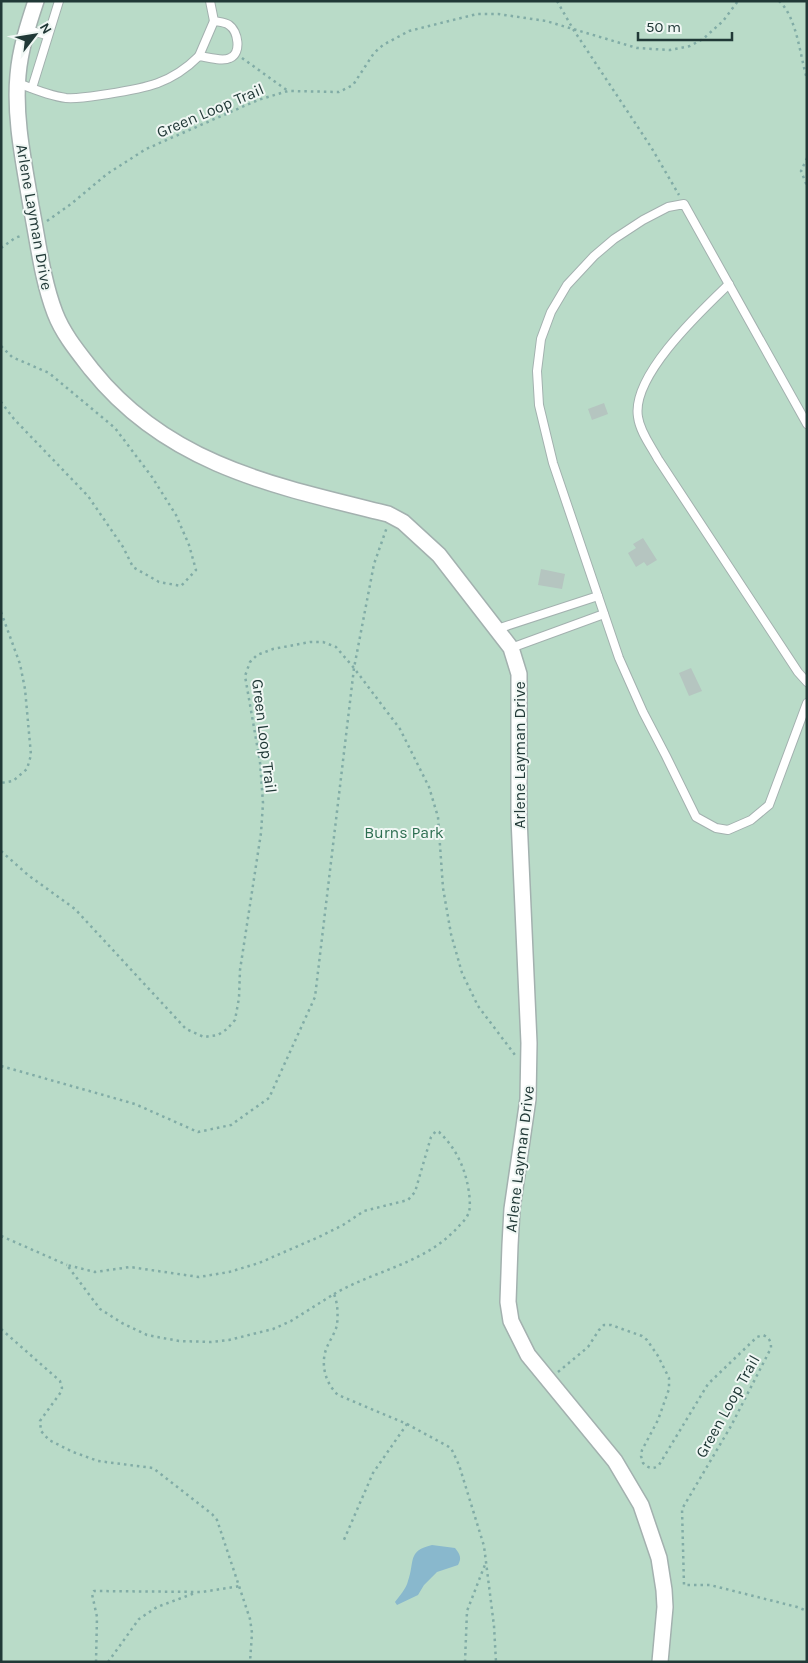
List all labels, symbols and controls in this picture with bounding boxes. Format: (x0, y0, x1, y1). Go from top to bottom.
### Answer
north arrow (10, 10, 60, 60)
scale bar (638, 10, 732, 42)
text: 50 m (646, 18, 681, 36)
text: N (36, 20, 56, 37)
street label: Green Loop Trail (154, 79, 267, 142)
street label: Arlene Layman Drive (12, 143, 57, 291)
street label: Green Loop Trail (248, 678, 281, 794)
street label: Arlene Layman Drive (510, 681, 529, 829)
park label: Burns Park (364, 823, 444, 842)
street label: Arlene Layman Drive (501, 1085, 538, 1234)
street label: Green Loop Trail (691, 1351, 764, 1461)

